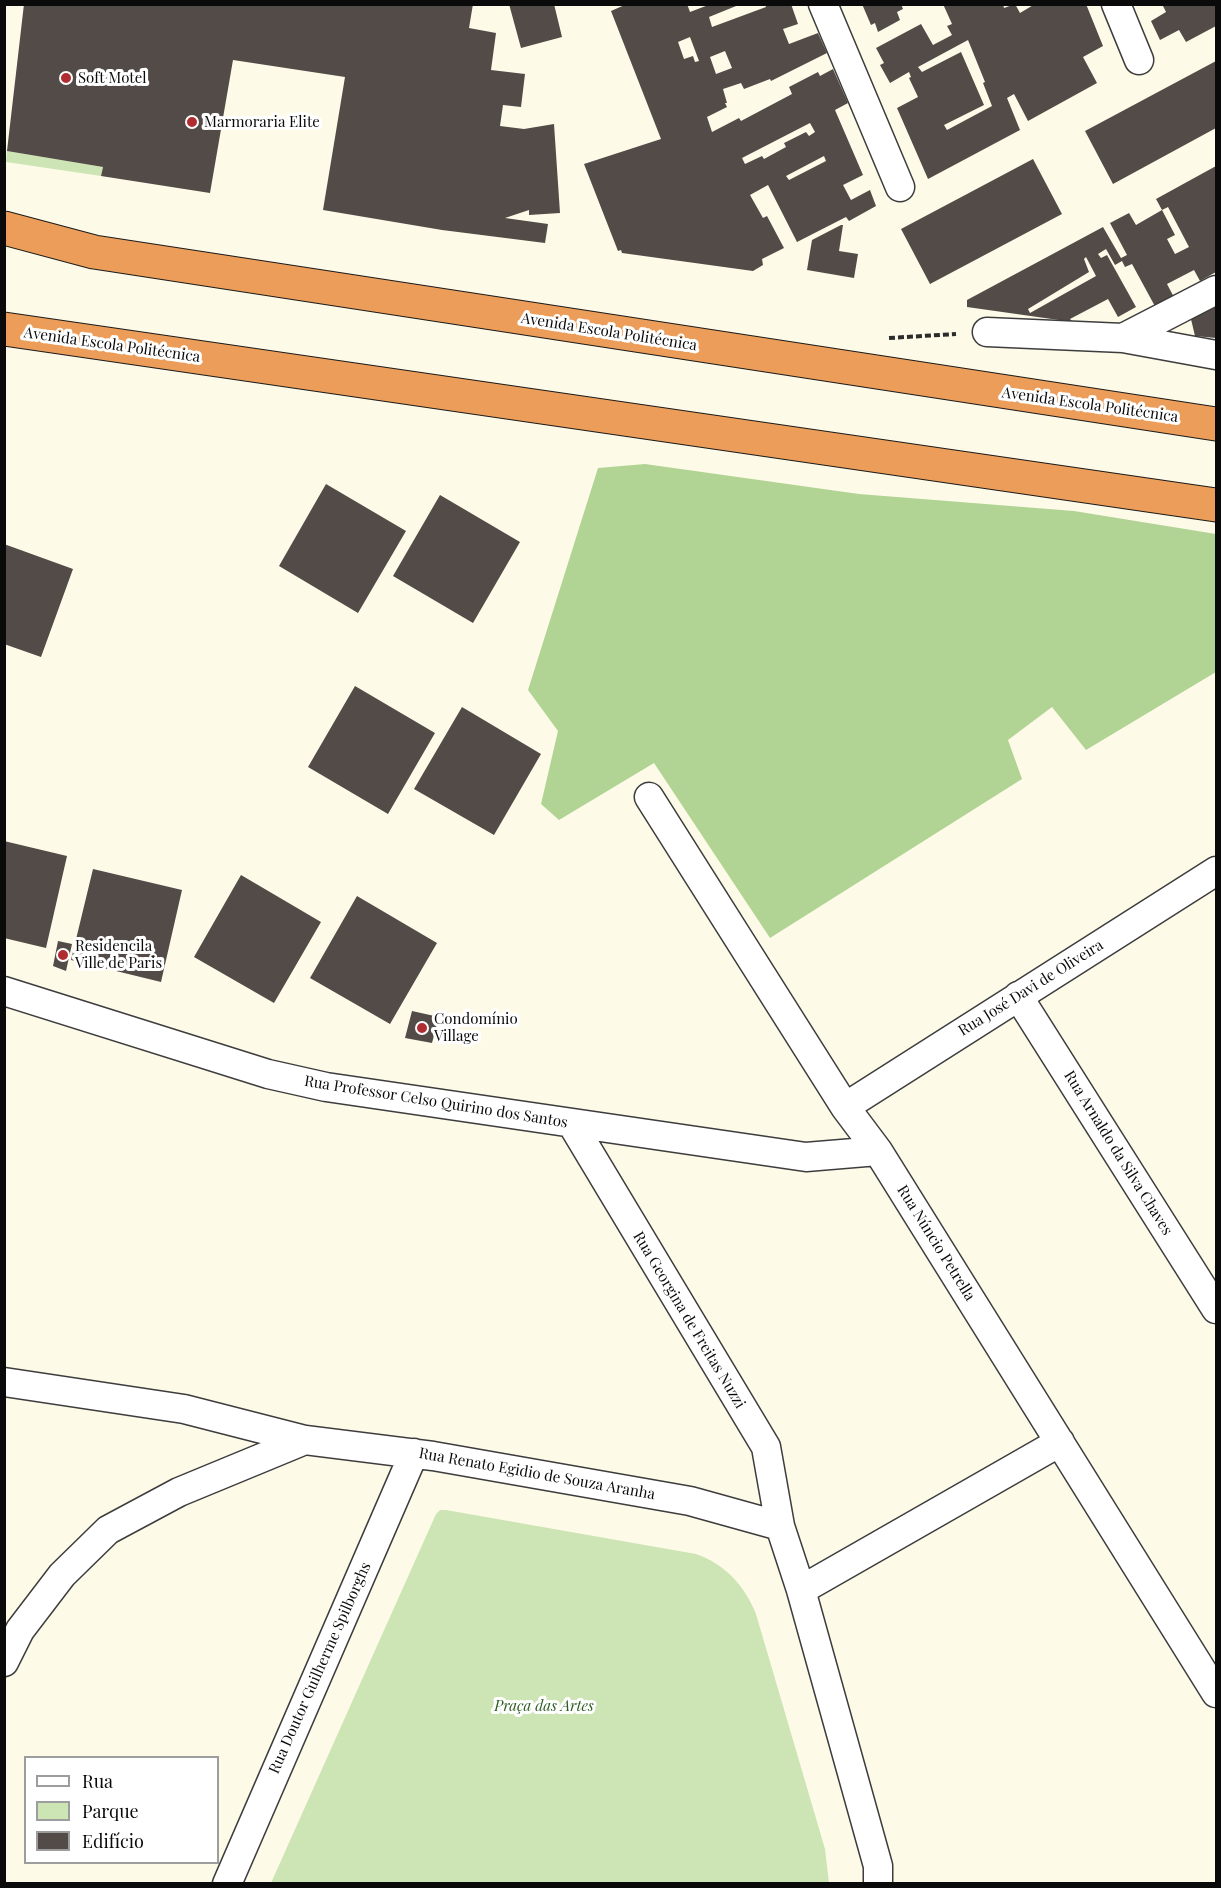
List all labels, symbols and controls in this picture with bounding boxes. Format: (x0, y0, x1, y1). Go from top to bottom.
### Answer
place label: Soft Motel (78, 69, 147, 87)
marker: Soft Motel (59, 71, 73, 85)
place label: Marmoraria Elite (204, 113, 320, 131)
marker: Marmoraria Elite (185, 115, 199, 129)
street label: Avenida Escola Politécnica (520, 309, 698, 355)
street label: Avenida Escola Politécnica (23, 324, 201, 366)
street label: Avenida Escola Politécnica (1001, 384, 1179, 426)
street label: Rua José Davi de Oliveira (955, 936, 1107, 1040)
place label: Residencila Ville de Paris (75, 937, 162, 972)
marker: Residencila Ville de Paris (56, 948, 70, 962)
place label: Condomínio Village (434, 1010, 518, 1045)
marker: Condomínio Village (415, 1021, 429, 1035)
street label: Rua Arnaldo da Silva Chaves (1060, 1068, 1176, 1238)
street label: Rua Professor Celso Quirino dos Santos (303, 1072, 569, 1132)
street label: Rua Núncio Petrella (893, 1182, 979, 1304)
street label: Rua Georgina de Freitas Nuzzi (629, 1228, 749, 1412)
street label: Rua Renato Egidio de Souza Aranha (418, 1444, 656, 1504)
street label: Rua Doutor Guilherme Spilborghs (265, 1560, 375, 1776)
park label: Praça das Artes (494, 1697, 594, 1715)
legend (24, 1756, 219, 1864)
text: Rua (82, 1769, 113, 1793)
text: Parque (82, 1799, 139, 1823)
text: Edifício (82, 1829, 144, 1853)

